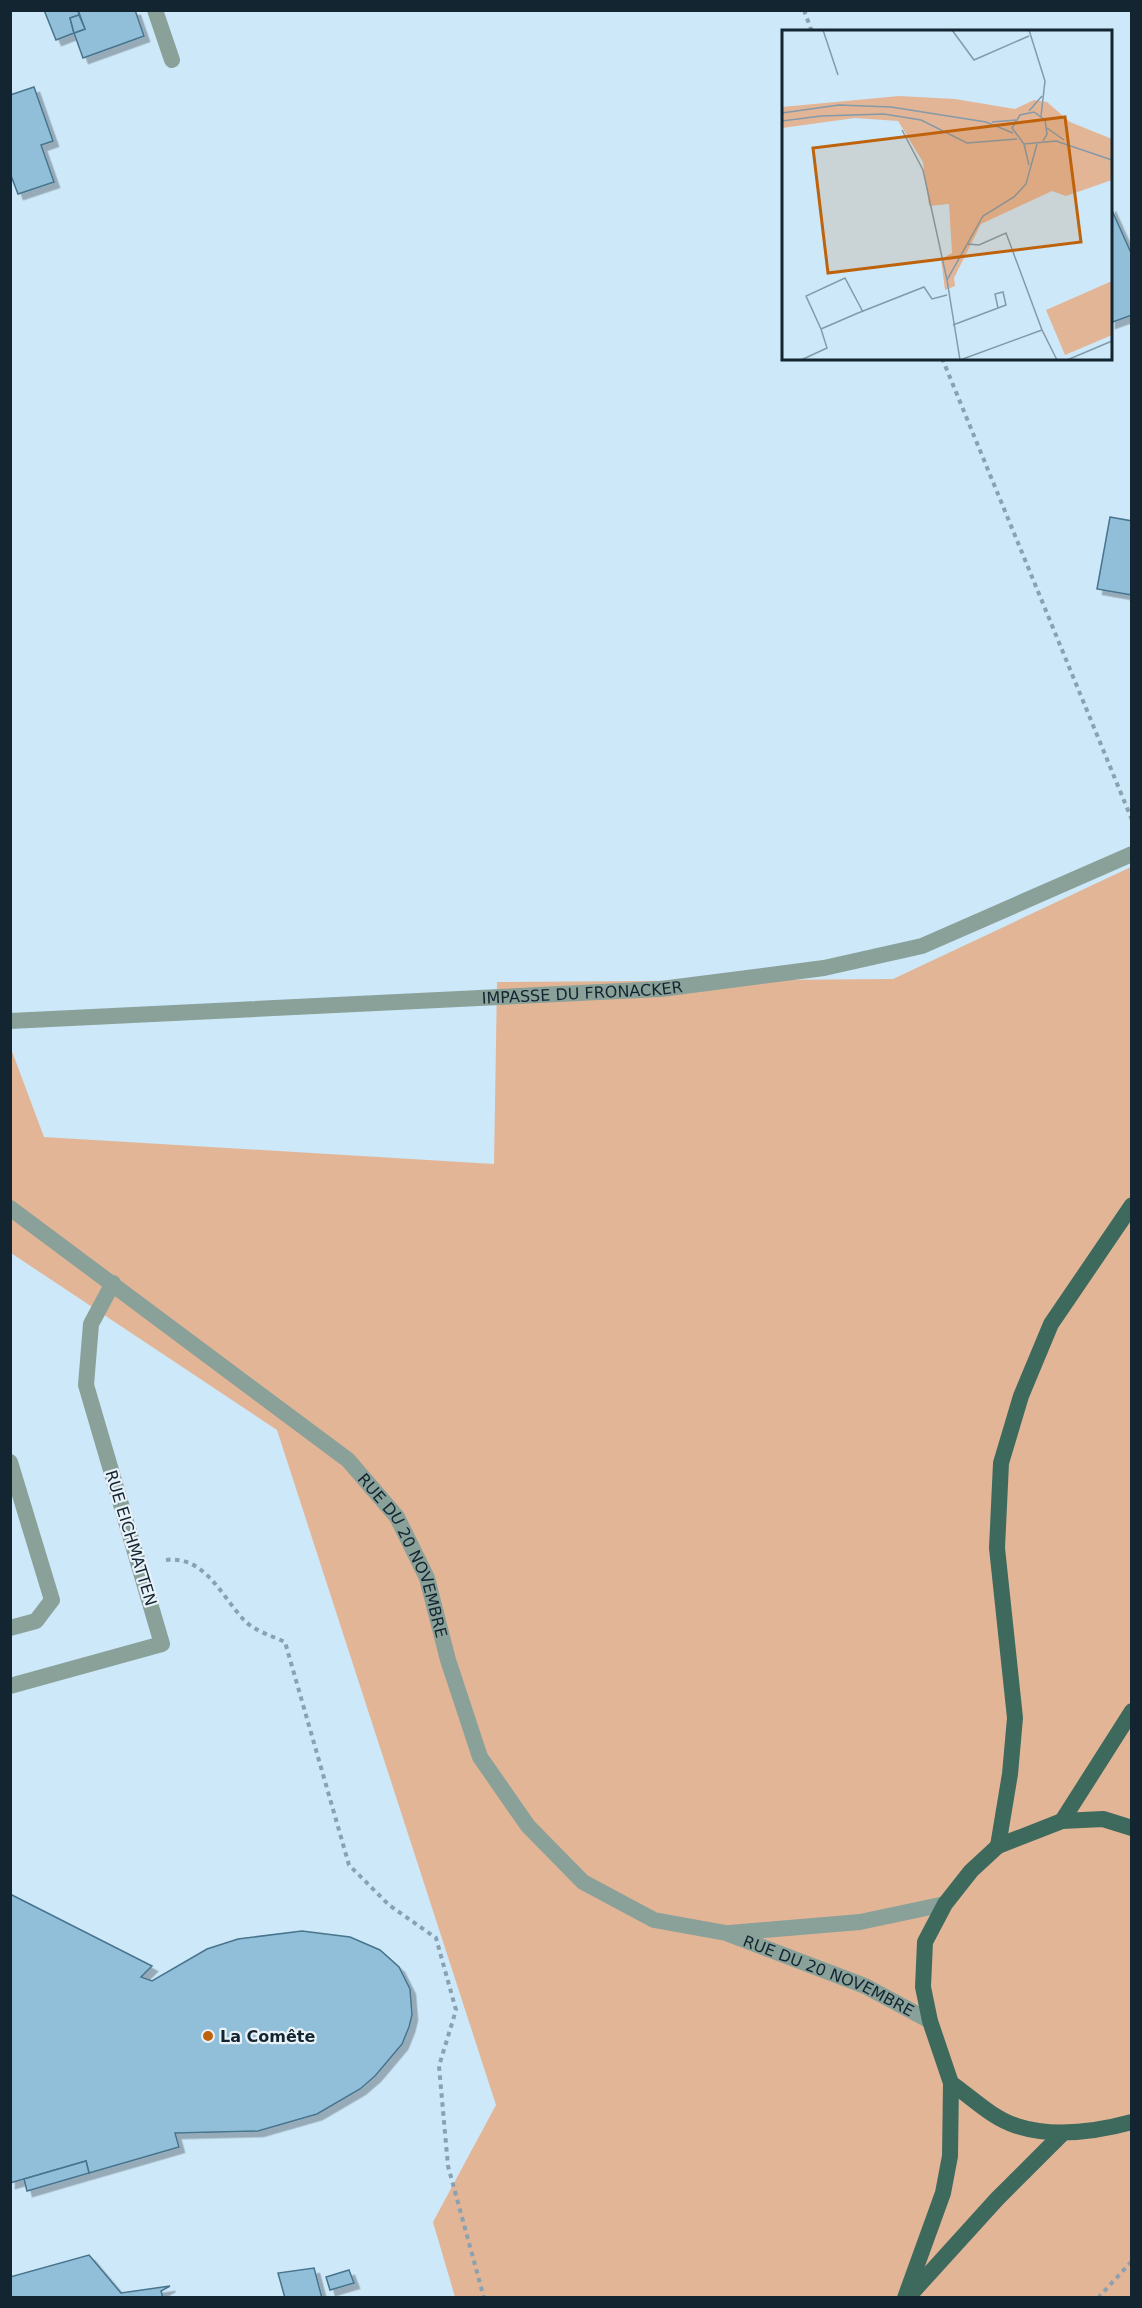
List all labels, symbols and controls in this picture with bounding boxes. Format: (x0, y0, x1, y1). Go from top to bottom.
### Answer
inset map (782, 30, 1112, 360)
street label: IMPASSE DU FRONACKER (481, 977, 684, 1007)
street label: RUE EICHMATTEN (101, 1468, 161, 1608)
street label: RUE DU 20 NOVEMBRE (354, 1469, 451, 1640)
street label: RUE DU 20 NOVEMBRE (741, 1931, 917, 2020)
place label: La Comête (220, 2027, 315, 2046)
marker: La Comête (201, 2029, 215, 2043)

